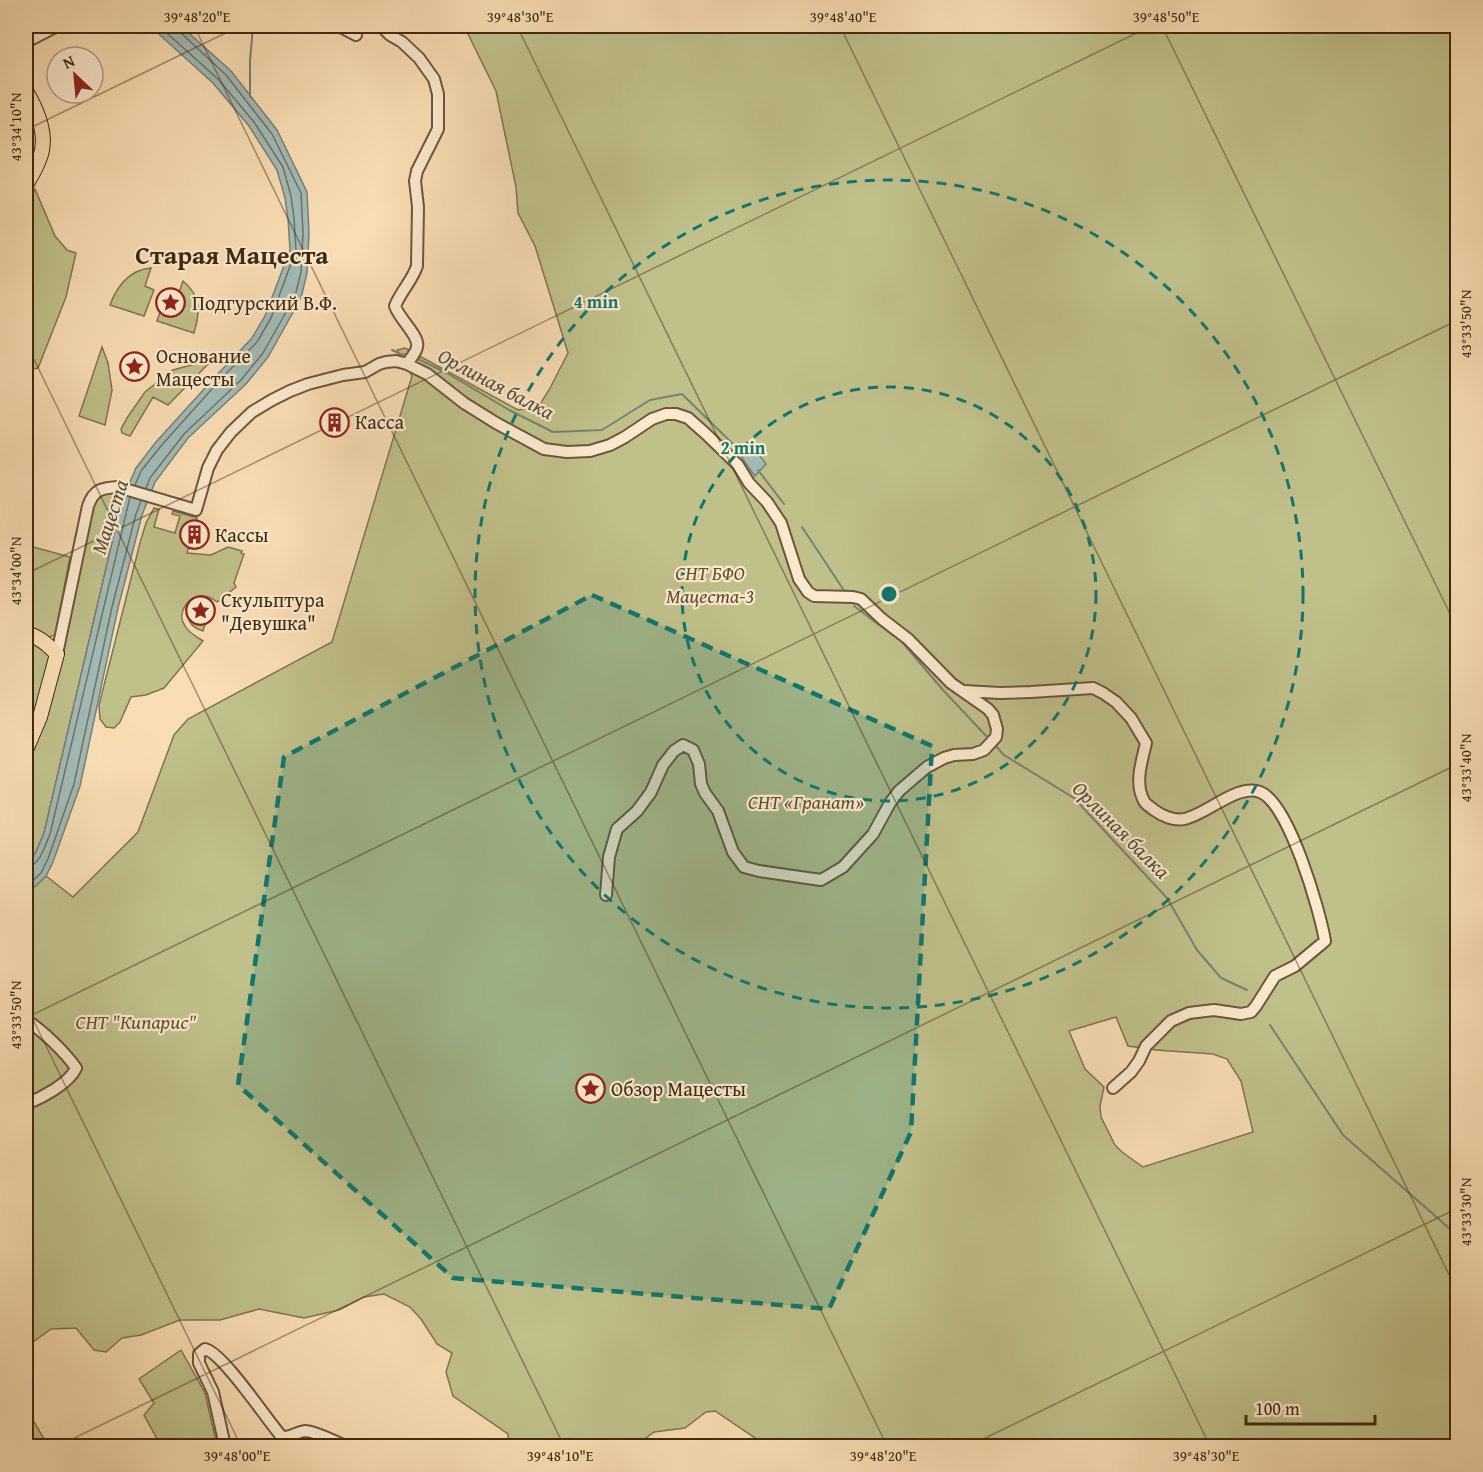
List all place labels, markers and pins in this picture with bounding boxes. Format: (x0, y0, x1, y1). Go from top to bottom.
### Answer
place icon: Подгурский В.Ф. (155, 287, 187, 319)
place label: Подгурский В.Ф. (192, 288, 337, 317)
place label: Основание Мацесты (156, 341, 251, 393)
place icon: Основание Мацесты (119, 351, 151, 383)
building icon: Касса (318, 406, 350, 438)
place label: Касса (355, 407, 405, 436)
building icon: Кассы (178, 519, 210, 551)
place label: Кассы (215, 520, 269, 549)
centre of rings (879, 584, 899, 604)
place label: Скульптура "Девушка" (221, 585, 325, 637)
place icon: Скульптура "Девушка" (184, 595, 216, 627)
place icon: Обзор Мацесты (574, 1073, 606, 1105)
place label: Обзор Мацесты (611, 1074, 746, 1103)

